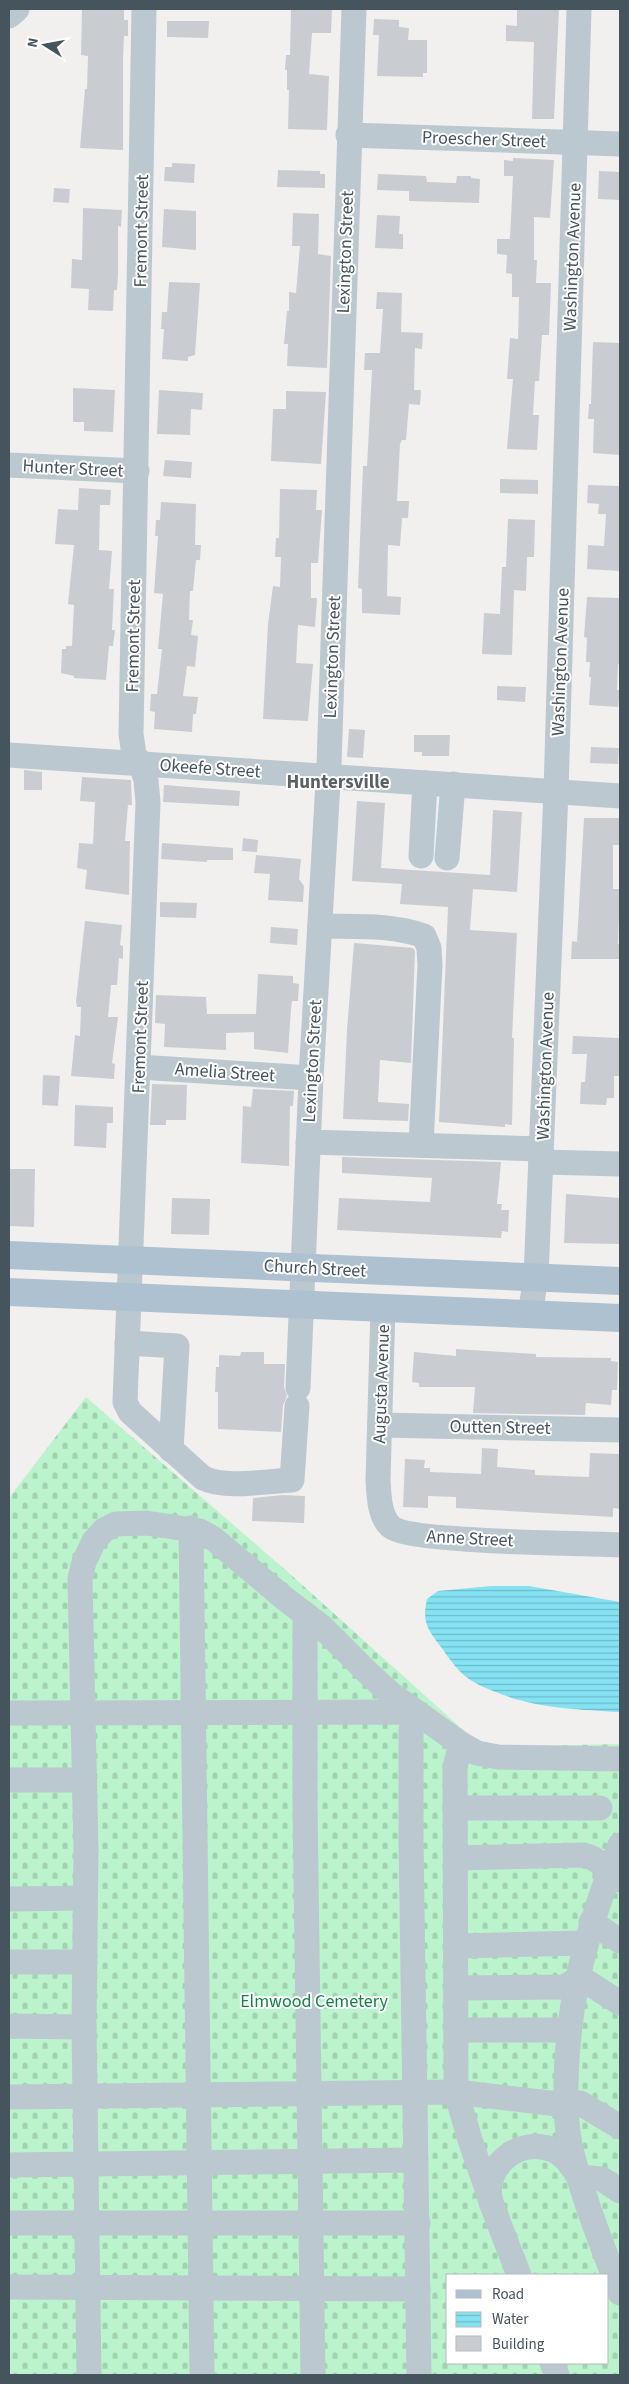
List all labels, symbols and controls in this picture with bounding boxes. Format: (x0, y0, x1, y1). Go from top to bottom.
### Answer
north arrow (20, 20, 70, 70)
text: N (23, 36, 44, 49)
street label: Proescher Street (421, 125, 547, 154)
street label: Fremont Street (128, 174, 155, 288)
street label: Washington Avenue (557, 182, 588, 331)
street label: Lexington Street (331, 190, 360, 314)
street label: Hunter Street (22, 453, 124, 484)
street label: Fremont Street (120, 579, 147, 693)
street label: Washington Avenue (545, 587, 576, 736)
street label: Lexington Street (318, 595, 347, 719)
street label: Okeefe Street (159, 753, 261, 784)
district label: Huntersville (287, 769, 390, 796)
street label: Fremont Street (126, 980, 155, 1094)
street label: Washington Avenue (530, 991, 561, 1140)
street label: Lexington Street (297, 999, 328, 1123)
street label: Amelia Street (174, 1057, 276, 1088)
street label: Church Street (263, 1253, 367, 1284)
street label: Augusta Avenue (367, 1324, 396, 1444)
street label: Outten Street (449, 1414, 551, 1441)
street label: Anne Street (426, 1524, 514, 1553)
park label: Elmwood Cemetery (240, 1989, 388, 2014)
legend (446, 2274, 609, 2364)
text: Road (492, 2284, 524, 2305)
text: Water (492, 2309, 529, 2330)
text: Building (492, 2334, 545, 2355)

